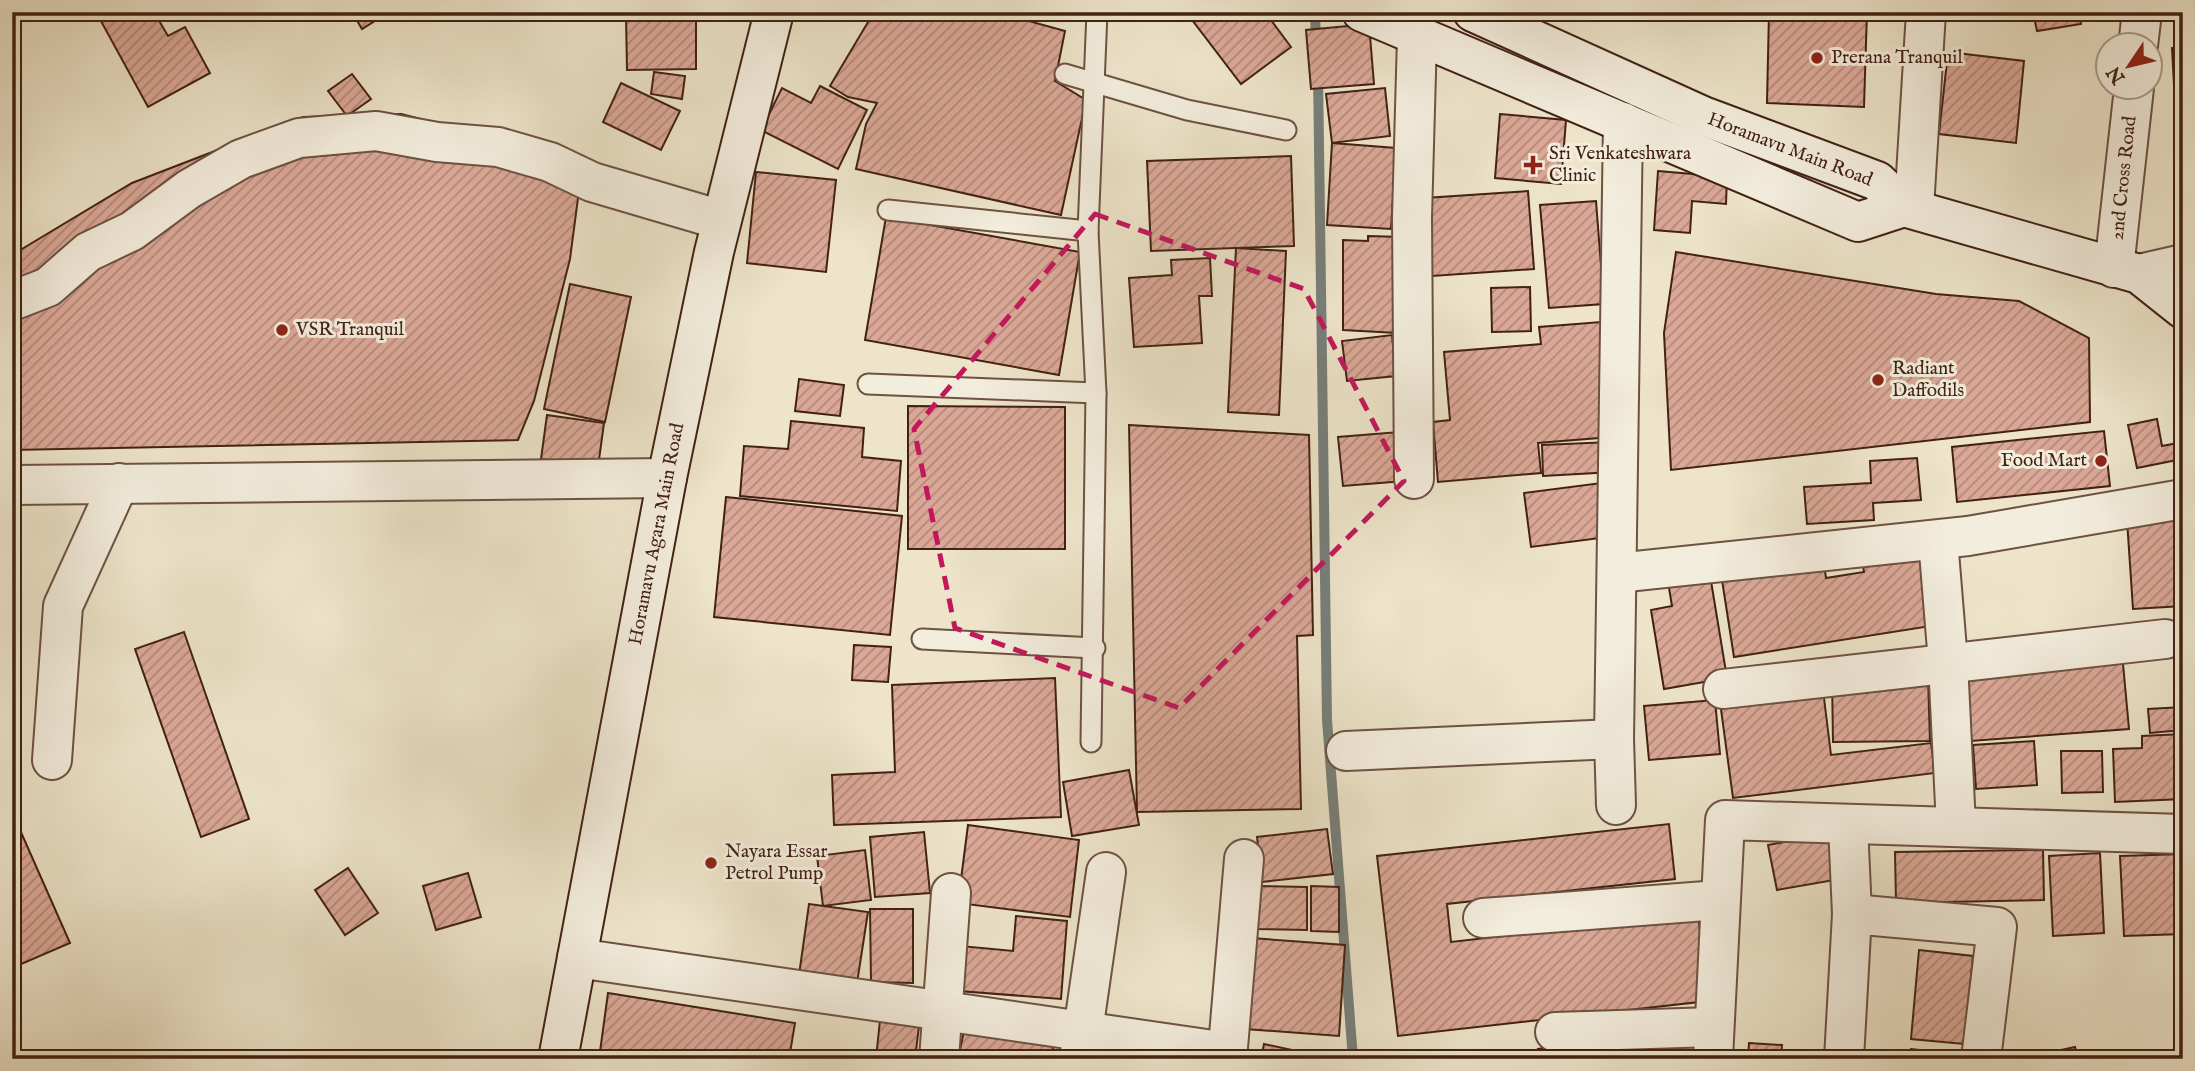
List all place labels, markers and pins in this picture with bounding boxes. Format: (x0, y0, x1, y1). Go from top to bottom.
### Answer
place label: Prerana Tranquil (1831, 46, 1963, 70)
marker: Prerana Tranquil (1809, 50, 1825, 66)
place label: Sri Venkateshwara Clinic (1549, 142, 1692, 188)
marker: Sri Venkateshwara Clinic (1523, 155, 1543, 175)
place label: VSR Tranquil (295, 318, 405, 342)
marker: VSR Tranquil (274, 322, 290, 338)
place label: Radiant Daffodils (1892, 357, 1964, 403)
marker: Radiant Daffodils (1870, 372, 1886, 388)
place label: Food Mart (2001, 449, 2087, 473)
marker: Food Mart (2093, 453, 2109, 469)
place label: Nayara Essar Petrol Pump (725, 840, 827, 886)
marker: Nayara Essar Petrol Pump (703, 855, 719, 871)

